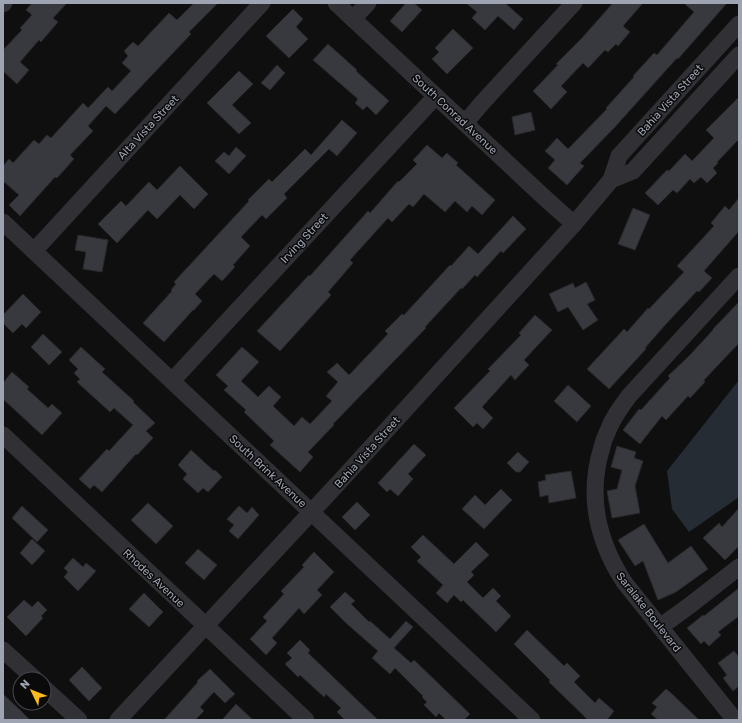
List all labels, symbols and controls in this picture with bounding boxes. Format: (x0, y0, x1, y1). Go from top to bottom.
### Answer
street label: Bahia Vista Street (635, 61, 706, 139)
street label: South Conrad Avenue (409, 72, 500, 157)
street label: Alta Vista Street (115, 92, 182, 162)
street label: Irving Street (278, 210, 331, 266)
street label: Bahia Vista Street (332, 413, 403, 491)
street label: South Brink Avenue (226, 432, 309, 511)
street label: Rhodes Avenue (120, 547, 187, 610)
street label: Saralake Boulevard (613, 570, 684, 655)
north arrow (12, 671, 52, 711)
text: N (18, 677, 33, 692)

